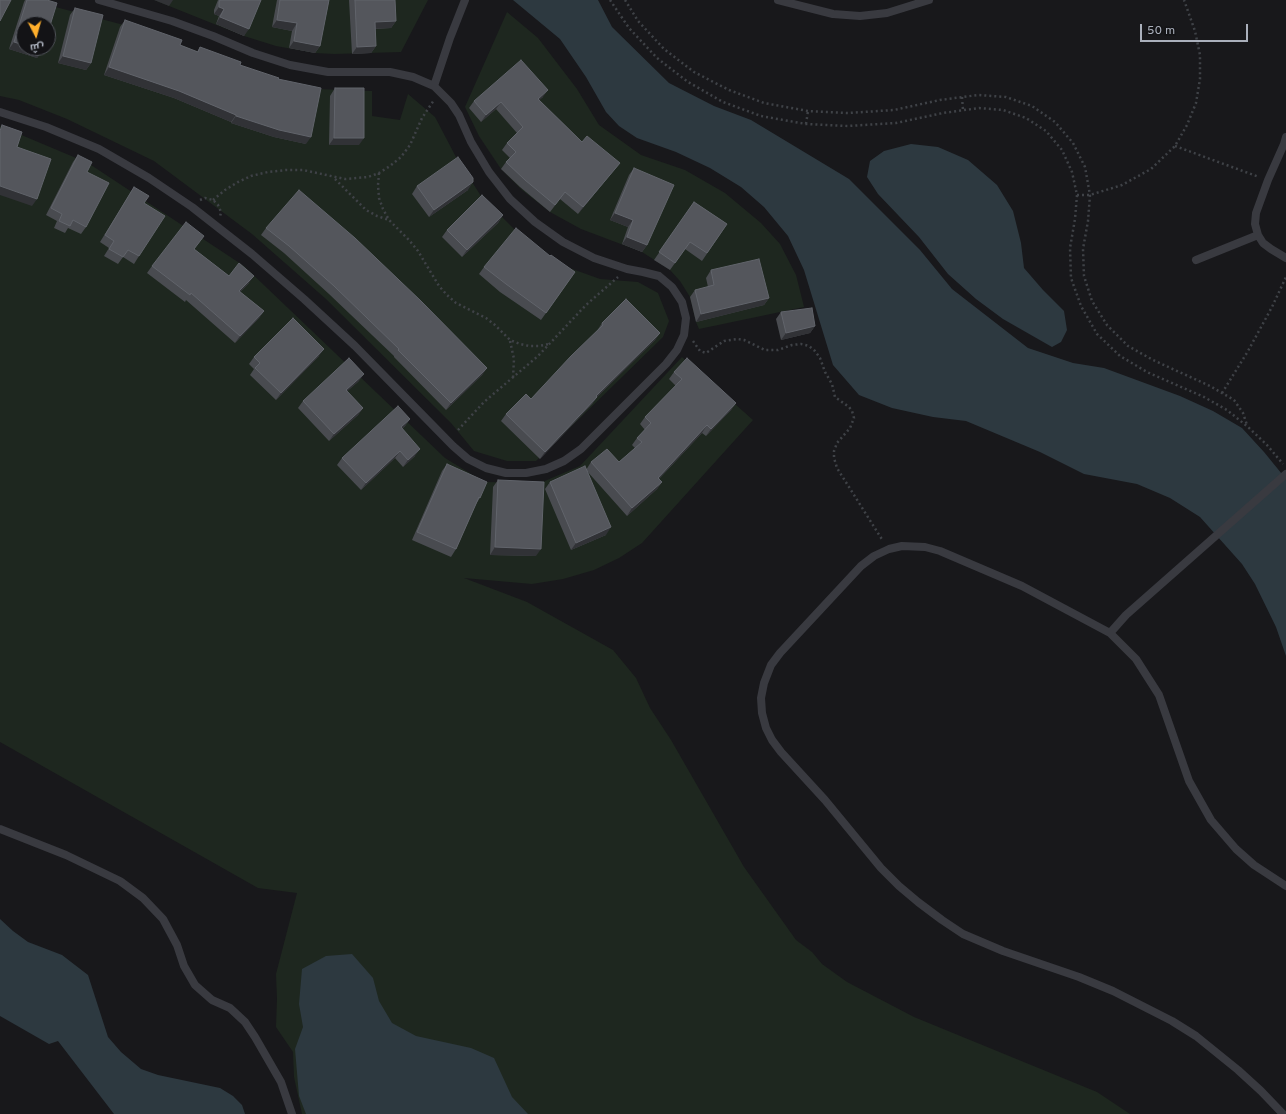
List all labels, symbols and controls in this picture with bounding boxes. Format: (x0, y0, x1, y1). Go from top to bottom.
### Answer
north arrow (16, 16, 56, 56)
scale bar (1142, 16, 1250, 42)
text: 50 m (1147, 23, 1175, 39)
text: ش (29, 39, 45, 55)

